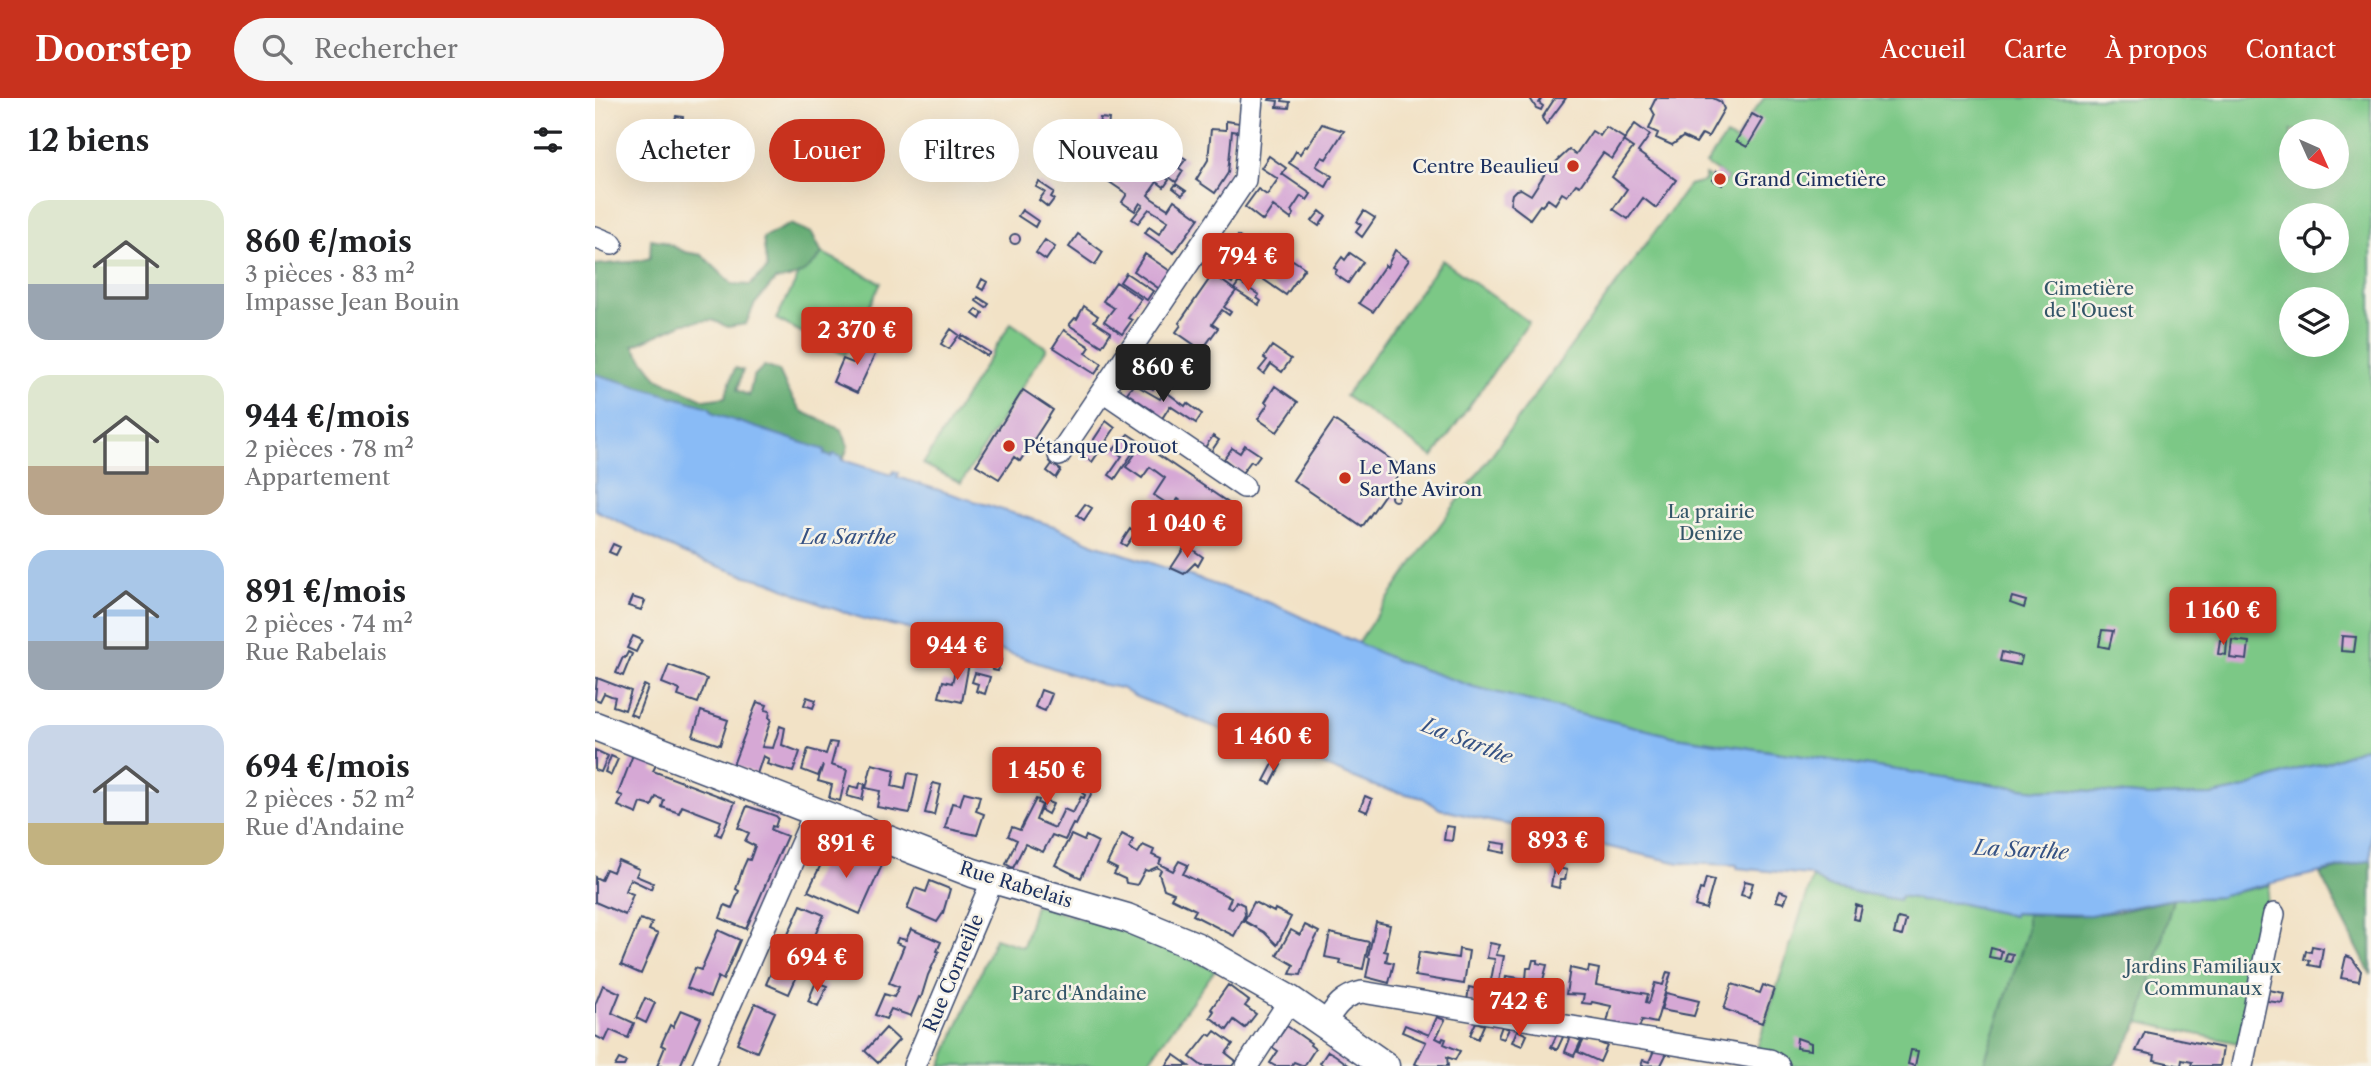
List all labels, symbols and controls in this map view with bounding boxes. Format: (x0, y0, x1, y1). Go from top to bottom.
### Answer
search box (234, 18, 724, 81)
text: Doorstep (35, 29, 192, 70)
icon: search (258, 30, 296, 68)
text: Rechercher (314, 33, 458, 65)
text: Accueil (1881, 35, 1966, 64)
text: Carte (2004, 35, 2067, 64)
text: À propos (2105, 35, 2208, 64)
text: Contact (2246, 35, 2336, 64)
chip: Acheter (616, 119, 755, 182)
chip: Louer (769, 119, 885, 182)
chip: Filtres (899, 119, 1019, 182)
chip: Nouveau (1033, 119, 1183, 182)
north arrow (2279, 119, 2349, 189)
map controls (2279, 119, 2349, 357)
icon: filters (529, 121, 567, 159)
text: 12 biens (28, 122, 149, 159)
place label: Centre Beaulieu (1412, 155, 1559, 178)
marker: Centre Beaulieu (1565, 158, 1581, 174)
place label: Grand Cimetière (1734, 168, 1886, 191)
marker: Grand Cimetière (1712, 171, 1728, 187)
button: locate (2279, 203, 2349, 273)
text: 860 €/mois (245, 223, 412, 260)
icon: home (84, 228, 168, 312)
pin: 794 € (1199, 234, 1297, 293)
text: 794 € (1218, 242, 1278, 270)
text: 3 pièces · 83 m² (245, 260, 415, 288)
park label: Cimetière de l'Ouest (2044, 277, 2134, 322)
button: layers (2279, 287, 2349, 357)
text: Impasse Jean Bouin (245, 288, 460, 316)
pin: 2 370 € (792, 308, 922, 367)
text: 2 370 € (817, 316, 897, 344)
pin: 860 € (1114, 344, 1212, 404)
text: 860 € (1132, 353, 1194, 381)
text: 944 €/mois (245, 398, 410, 435)
icon: home (84, 403, 168, 487)
text: 2 pièces · 78 m² (245, 435, 414, 463)
place label: Pétanque Drouot (1023, 435, 1178, 458)
marker: Pétanque Drouot (1001, 438, 1017, 454)
place label: Le Mans Sarthe Aviron (1359, 456, 1482, 501)
text: Appartement (245, 463, 390, 491)
marker: Le Mans Sarthe Aviron (1337, 470, 1353, 486)
pin: 1 040 € (1122, 500, 1252, 560)
park label: La prairie Denize (1667, 500, 1755, 545)
text: 1 040 € (1147, 509, 1227, 537)
water label: La Sarthe (799, 524, 896, 549)
text: 891 €/mois (245, 573, 406, 610)
icon: home (84, 578, 168, 662)
pin: 1 160 € (2158, 588, 2288, 647)
text: 1 160 € (2185, 596, 2261, 624)
text: 2 pièces · 74 m² (245, 610, 413, 638)
pin: 944 € (908, 622, 1006, 682)
text: 944 € (926, 631, 988, 659)
text: Rue Rabelais (245, 638, 387, 666)
water label: La Sarthe (1417, 711, 1517, 770)
pin: 1 460 € (1208, 714, 1338, 773)
text: 1 460 € (1234, 722, 1312, 750)
text: 694 €/mois (245, 748, 410, 785)
pin: 1 450 € (982, 748, 1112, 807)
icon: home (84, 753, 168, 837)
text: 1 450 € (1008, 756, 1086, 784)
text: 2 pièces · 52 m² (245, 785, 415, 813)
text: Rue d'Andaine (245, 813, 404, 841)
pin: 893 € (1509, 818, 1607, 877)
pin: 891 € (797, 820, 895, 880)
text: 893 € (1527, 826, 1589, 854)
text: 891 € (817, 829, 875, 857)
water label: La Sarthe (1971, 834, 2070, 865)
street label: Rue Rabelais (957, 856, 1075, 913)
street label: Rue Corneille (918, 911, 989, 1036)
pin: 694 € (768, 934, 866, 994)
text: 694 € (786, 943, 848, 971)
park label: Jardins Familiaux Communaux (2122, 955, 2282, 1000)
pin: 742 € (1470, 978, 1568, 1038)
park label: Parc d'Andaine (1011, 982, 1147, 1005)
text: 742 € (1490, 987, 1548, 1015)

